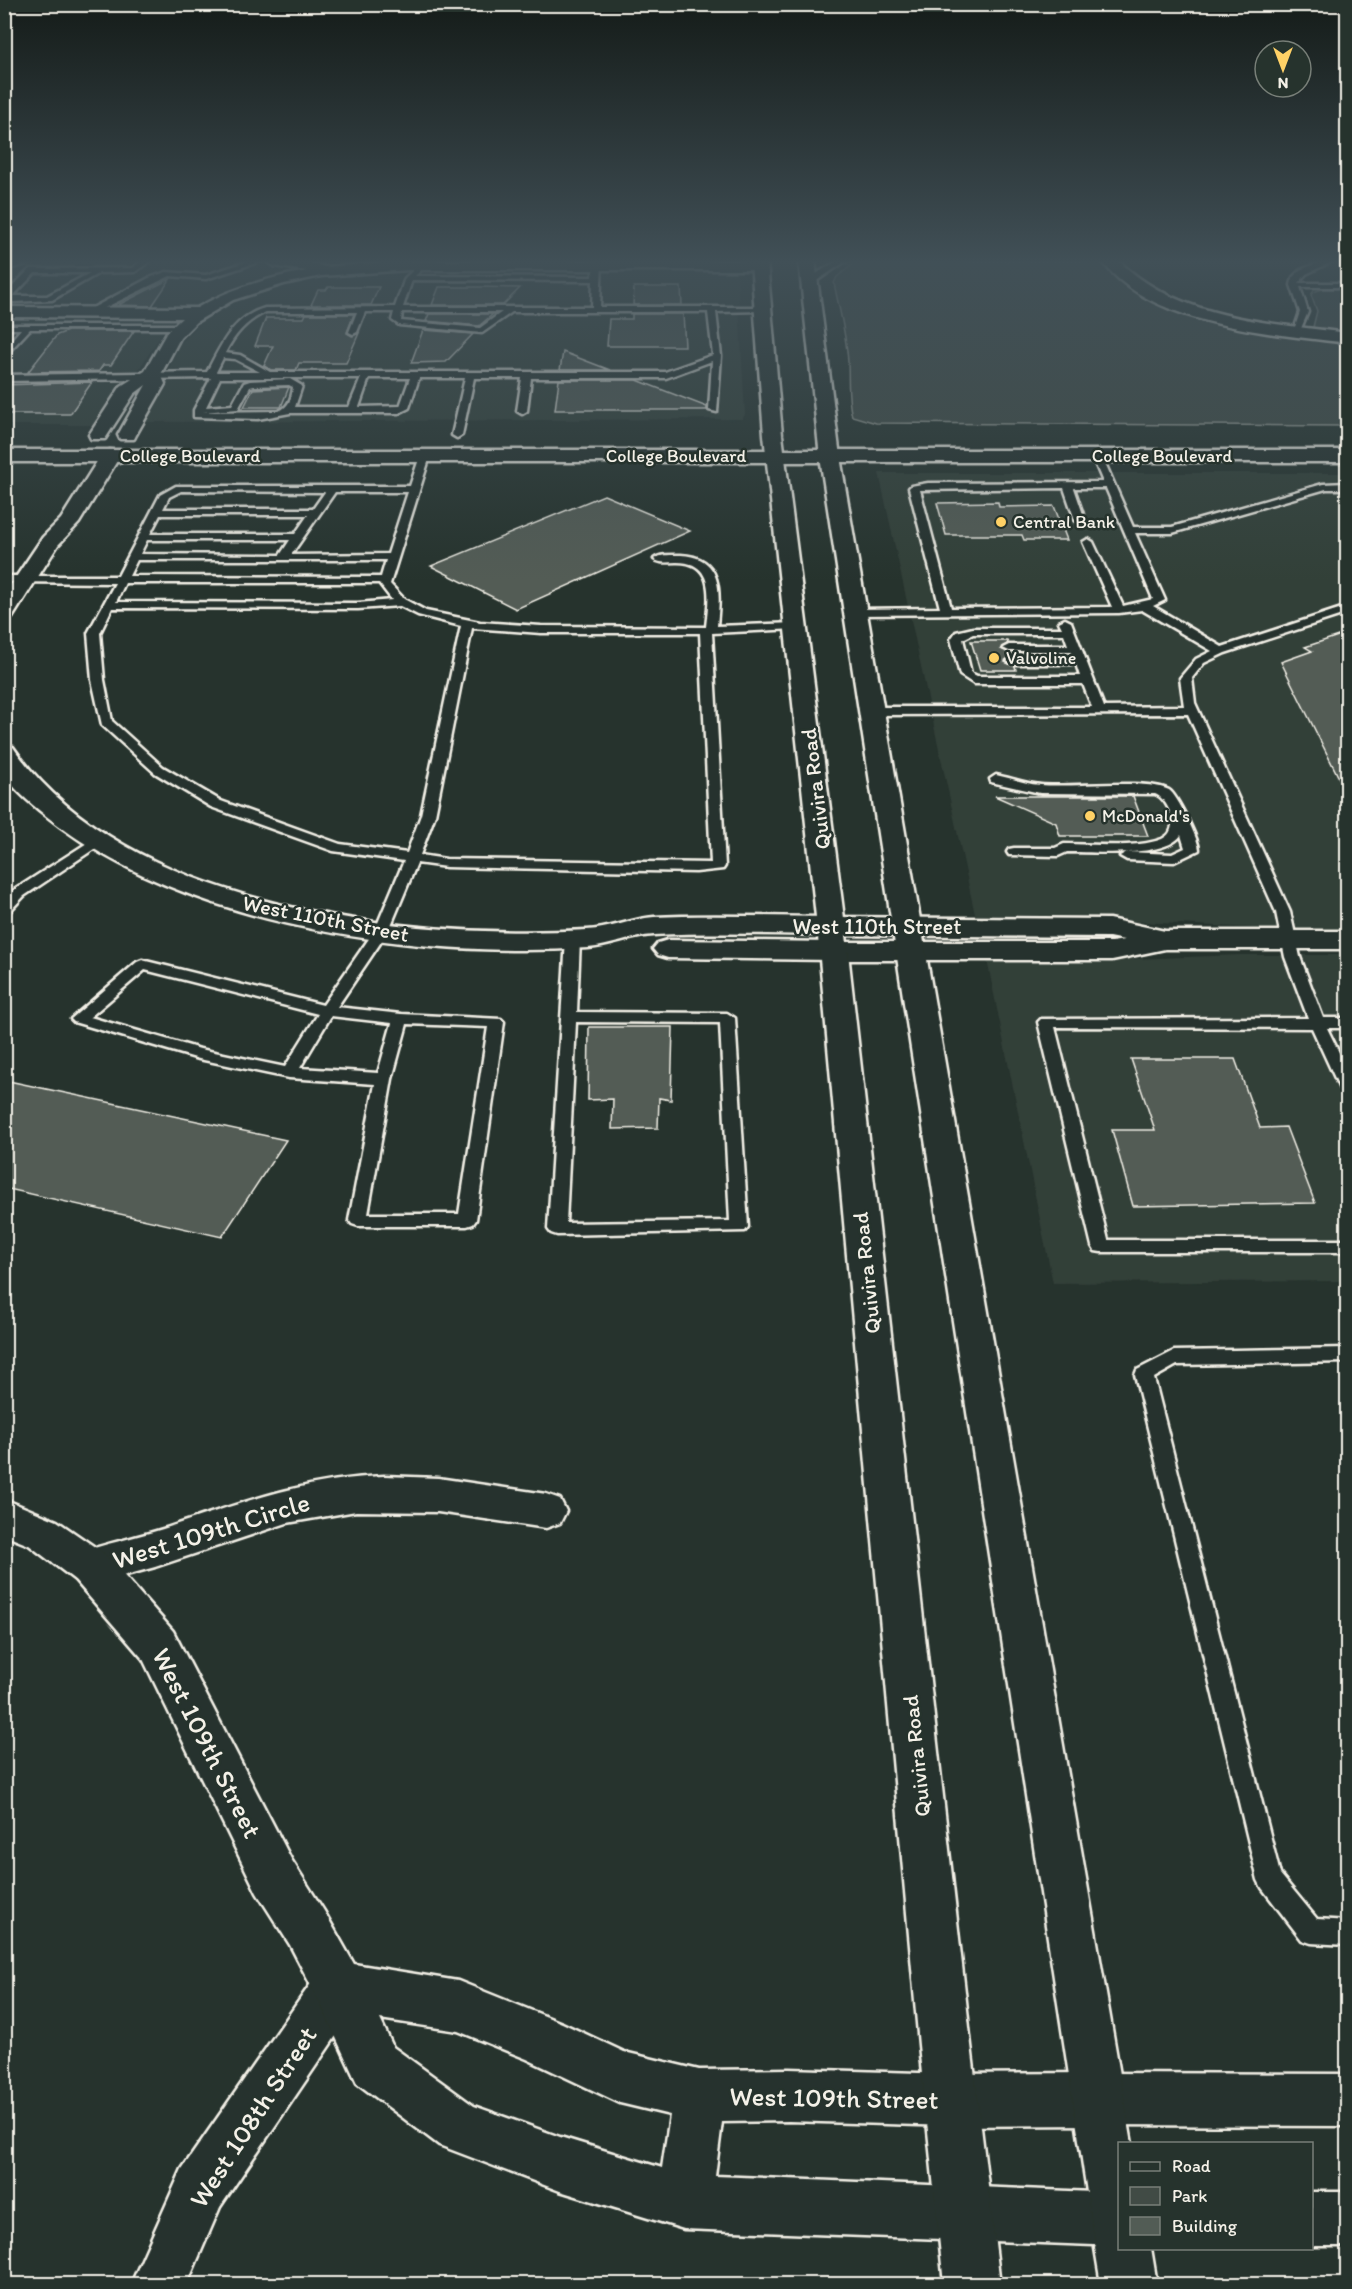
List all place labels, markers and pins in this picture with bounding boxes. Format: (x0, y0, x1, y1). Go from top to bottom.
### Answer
place label: Central Bank (1013, 511, 1116, 533)
marker: Central Bank (994, 515, 1008, 529)
place label: Valvoline (1006, 647, 1076, 669)
marker: Valvoline (987, 651, 1001, 665)
place label: McDonald's (1102, 805, 1190, 827)
marker: McDonald's (1083, 809, 1097, 823)

